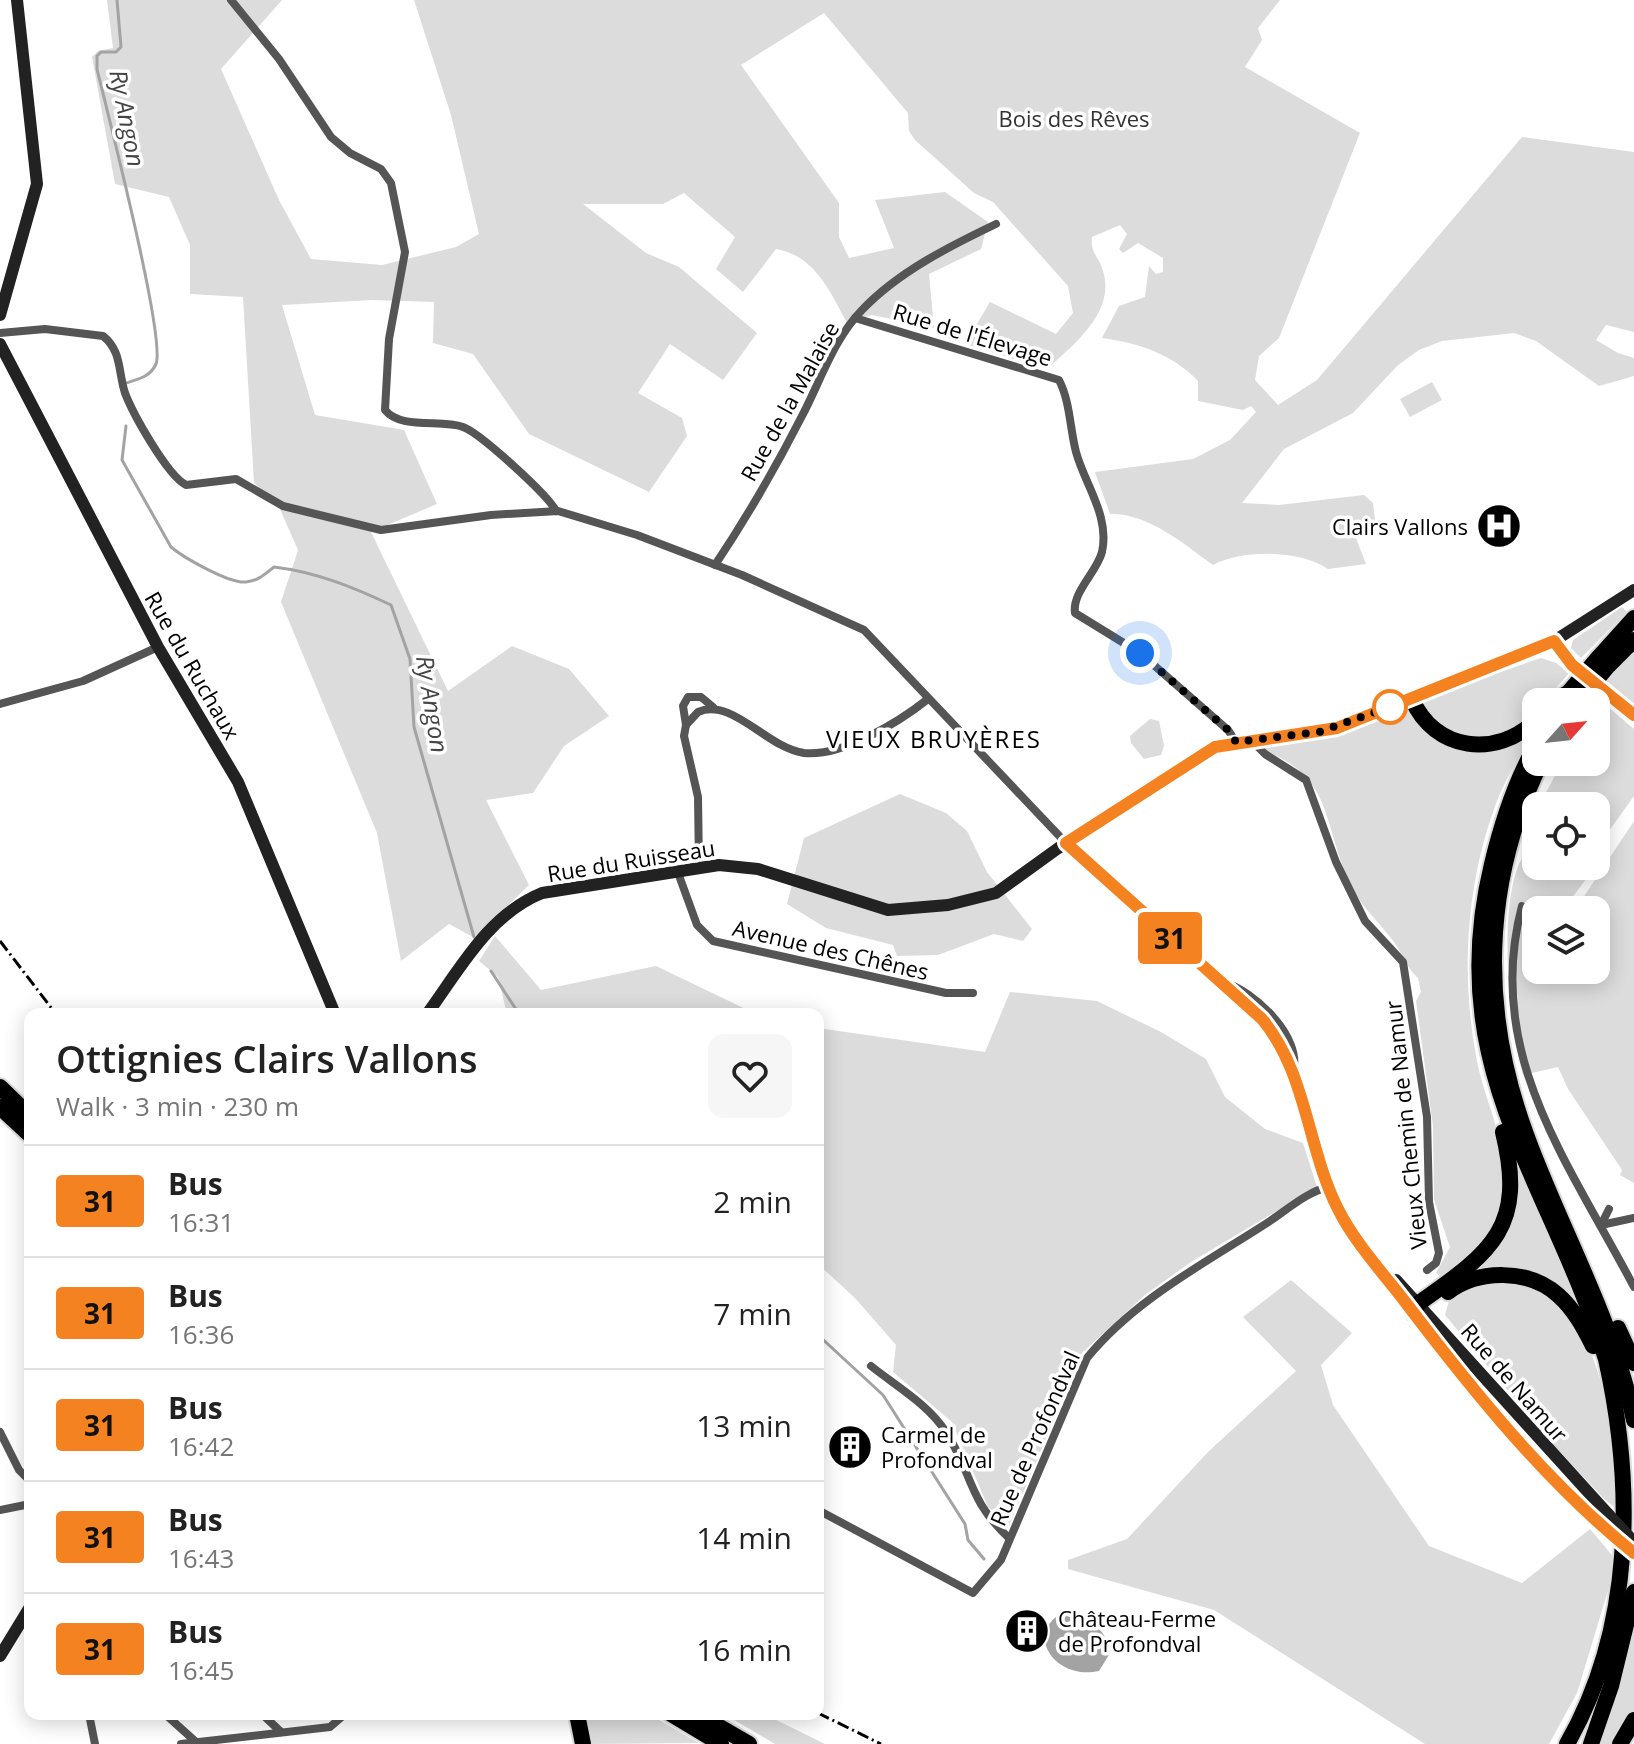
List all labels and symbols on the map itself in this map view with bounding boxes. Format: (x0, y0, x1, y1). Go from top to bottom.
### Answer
water label: Ry Angon (102, 67, 154, 169)
park label: Bois des Rêves (999, 103, 1149, 133)
street label: Rue de l'Élevage (890, 296, 1056, 372)
street label: Rue de la Malaise (733, 316, 845, 486)
hospital icon: Clairs Vallons (1475, 502, 1523, 550)
place label: Clairs Vallons (1332, 511, 1468, 541)
street label: Rue du Ruchaux (138, 586, 248, 745)
your location (1120, 633, 1160, 673)
water label: Ry Angon (409, 653, 457, 755)
north arrow (1522, 688, 1610, 776)
unlabelled marker (1373, 690, 1407, 724)
district label: VIEUX BRUYÈRES (826, 722, 1042, 755)
street label: Rue du Ruisseau (545, 832, 717, 888)
street label: Avenue des Chênes (730, 912, 932, 986)
line badge: 31 (1134, 912, 1206, 964)
street label: Vieux Chemin de Namur (1377, 999, 1433, 1251)
street label: Rue de Namur (1455, 1316, 1575, 1448)
street label: Rue de Profondval (982, 1346, 1086, 1530)
place label: Carmel de Profondval (881, 1419, 993, 1474)
building icon: Carmel de Profondval (826, 1423, 874, 1471)
place label: Château-Ferme de Profondval (1058, 1603, 1216, 1658)
building icon: Château-Ferme de Profondval (1003, 1607, 1051, 1655)

